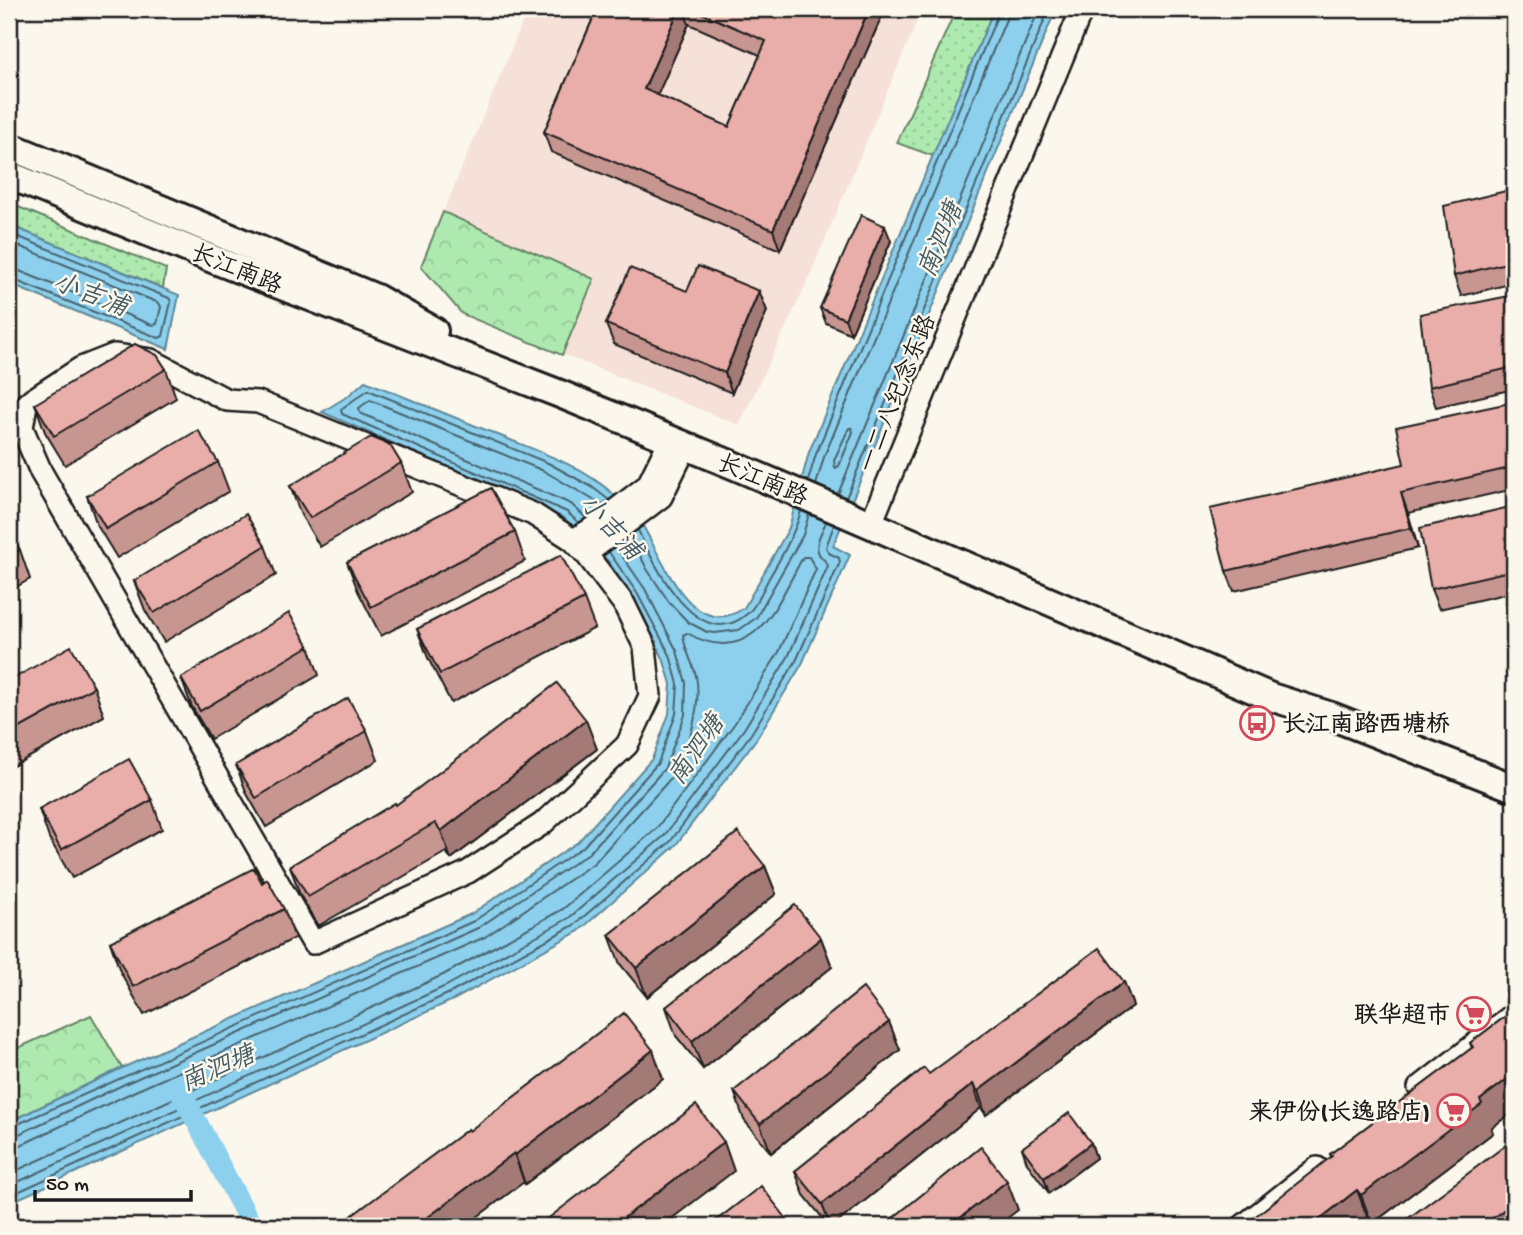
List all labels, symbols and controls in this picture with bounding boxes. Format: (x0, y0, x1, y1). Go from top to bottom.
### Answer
water label: 南泗塘 (912, 195, 974, 283)
street label: 长江南路 (186, 238, 286, 303)
water label: 小吉浦 (47, 267, 135, 327)
street label: 一二八纪念东路 (852, 310, 944, 478)
street label: 长江南路 (712, 448, 812, 514)
water label: 小吉浦 (571, 489, 650, 570)
bus stop icon: 长江南路西塘桥 (1238, 704, 1276, 742)
water label: 南泗塘 (662, 707, 735, 792)
place label: 长江南路西塘桥 (1282, 710, 1450, 741)
supermarket icon: 联华超市 (1455, 995, 1493, 1033)
place label: 联华超市 (1354, 1002, 1450, 1032)
water label: 南泗塘 (176, 1039, 263, 1101)
supermarket icon: 来伊份(长逸路店) (1435, 1092, 1473, 1130)
place label: 来伊份(长逸路店) (1248, 1098, 1430, 1129)
scale bar (35, 1158, 191, 1202)
text: 50 m (46, 1174, 89, 1199)

